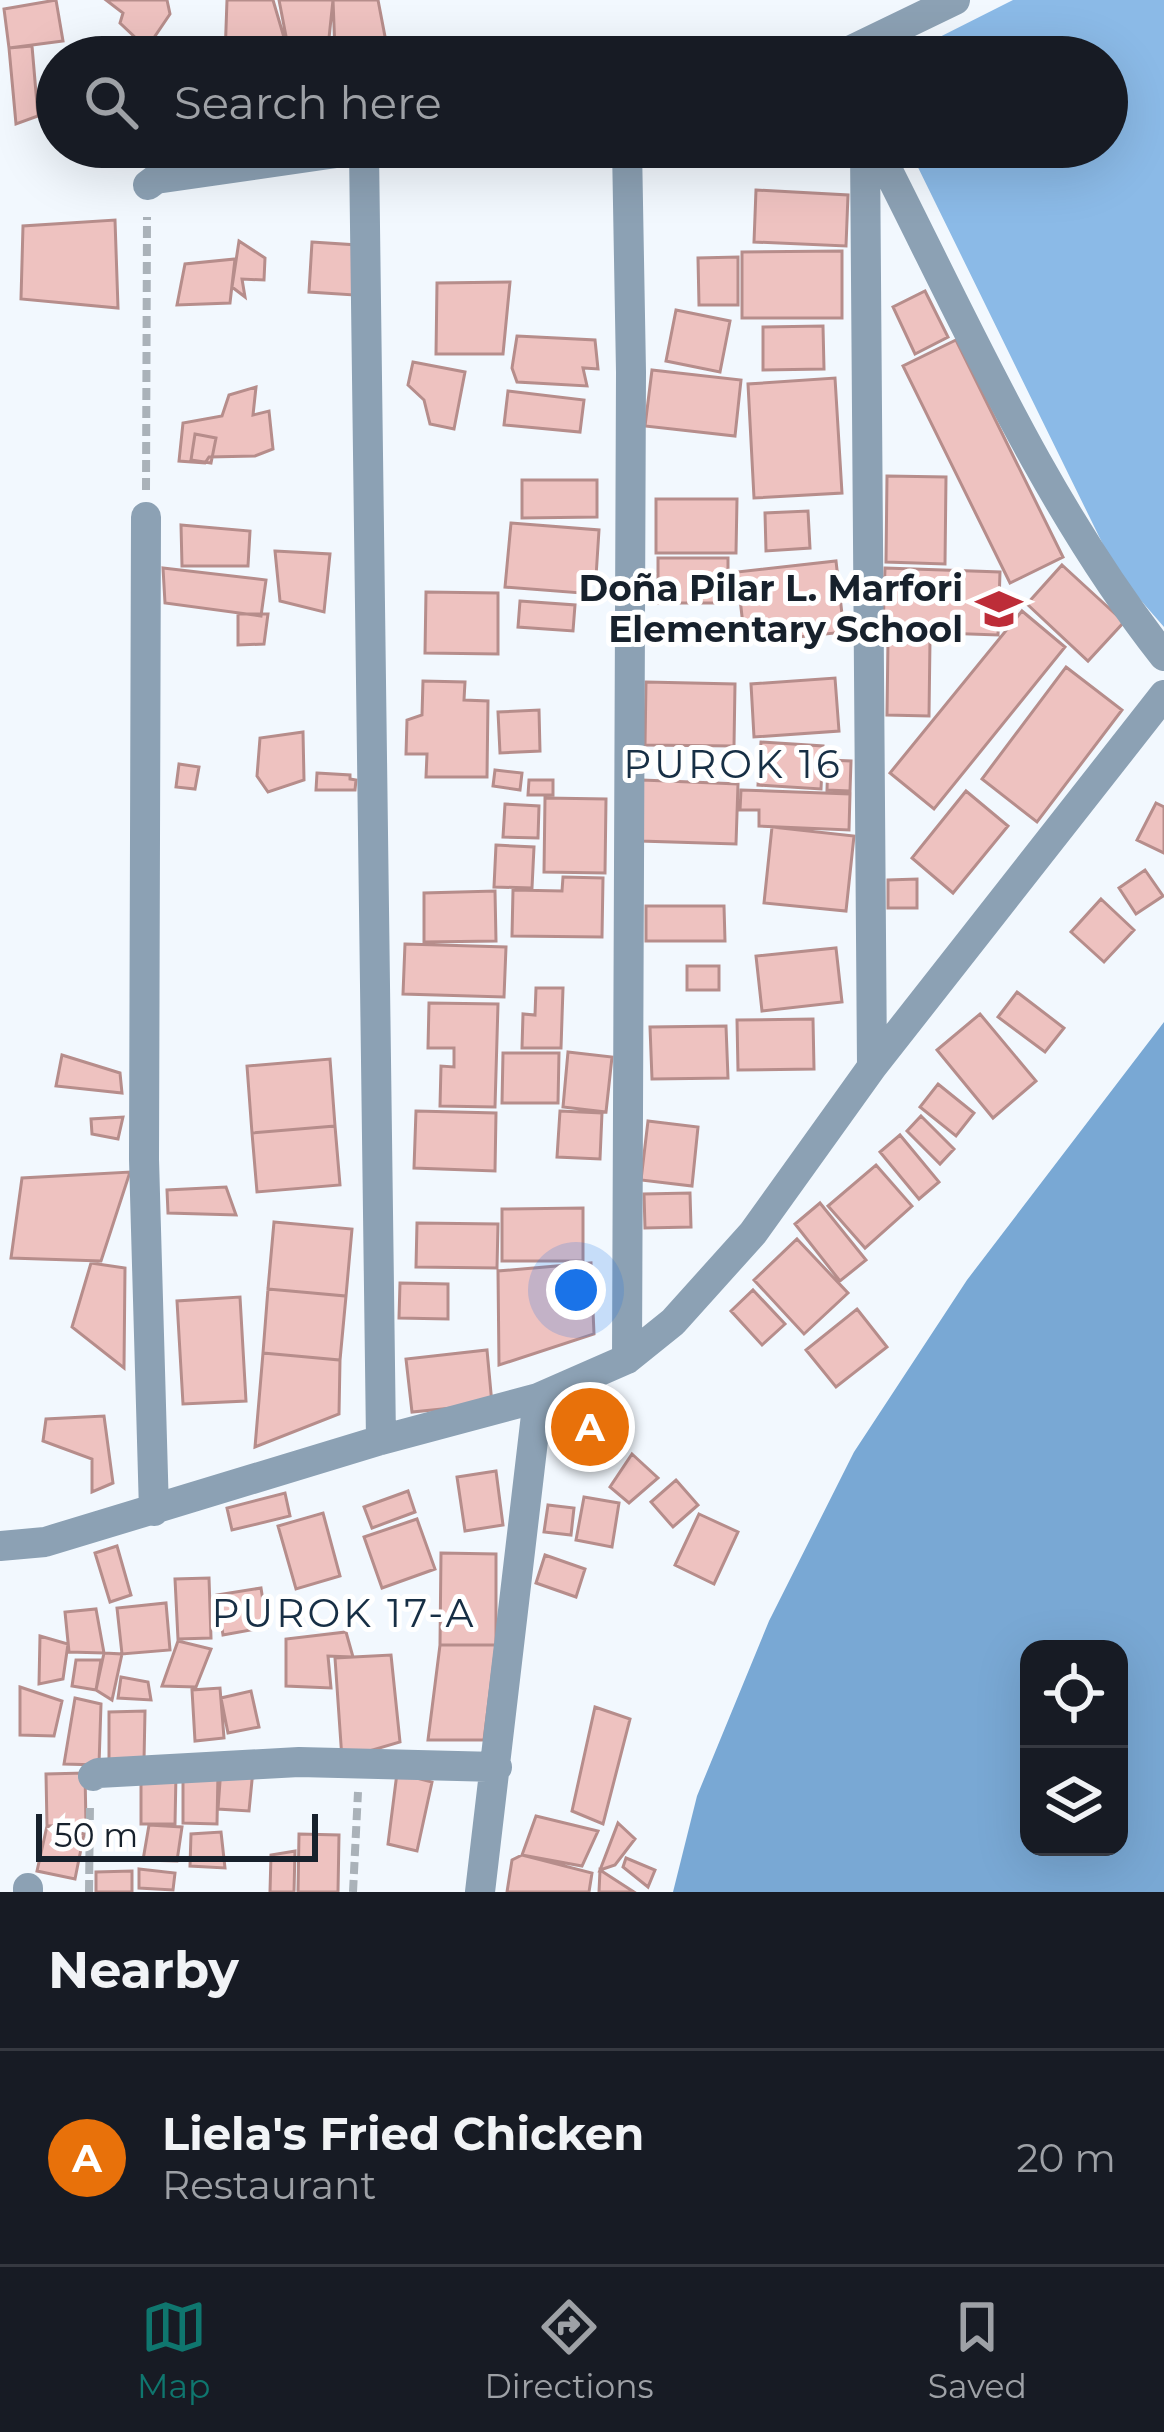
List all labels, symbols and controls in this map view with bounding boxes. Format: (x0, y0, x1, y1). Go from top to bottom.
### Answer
search box (36, 36, 1128, 168)
icon: search (78, 69, 144, 135)
text: Search here (174, 75, 442, 130)
place label: Doña Pilar L. Marfori Elementary School (578, 566, 963, 651)
school or university icon: Doña Pilar L. Marfori Elementary School (974, 584, 1024, 634)
district label: PUROK 16 (623, 740, 843, 788)
your location (546, 1260, 606, 1320)
pin: A (551, 1382, 629, 1472)
district label: PUROK 17-A (212, 1589, 476, 1637)
map controls (1020, 1640, 1128, 1856)
button: locate (1020, 1640, 1128, 1748)
button: layers (1020, 1748, 1128, 1856)
scale bar (36, 1808, 318, 1861)
text: 50 m (54, 1815, 138, 1855)
text: Nearby (48, 1939, 239, 2001)
text: Liela's Fried Chicken (162, 2106, 644, 2161)
text: A (72, 2134, 102, 2182)
text: 20 m (1017, 2134, 1116, 2182)
text: Restaurant (162, 2161, 376, 2209)
tab: Map (137, 2294, 210, 2406)
tab: Directions (485, 2294, 654, 2406)
tab: Saved (928, 2294, 1027, 2406)

